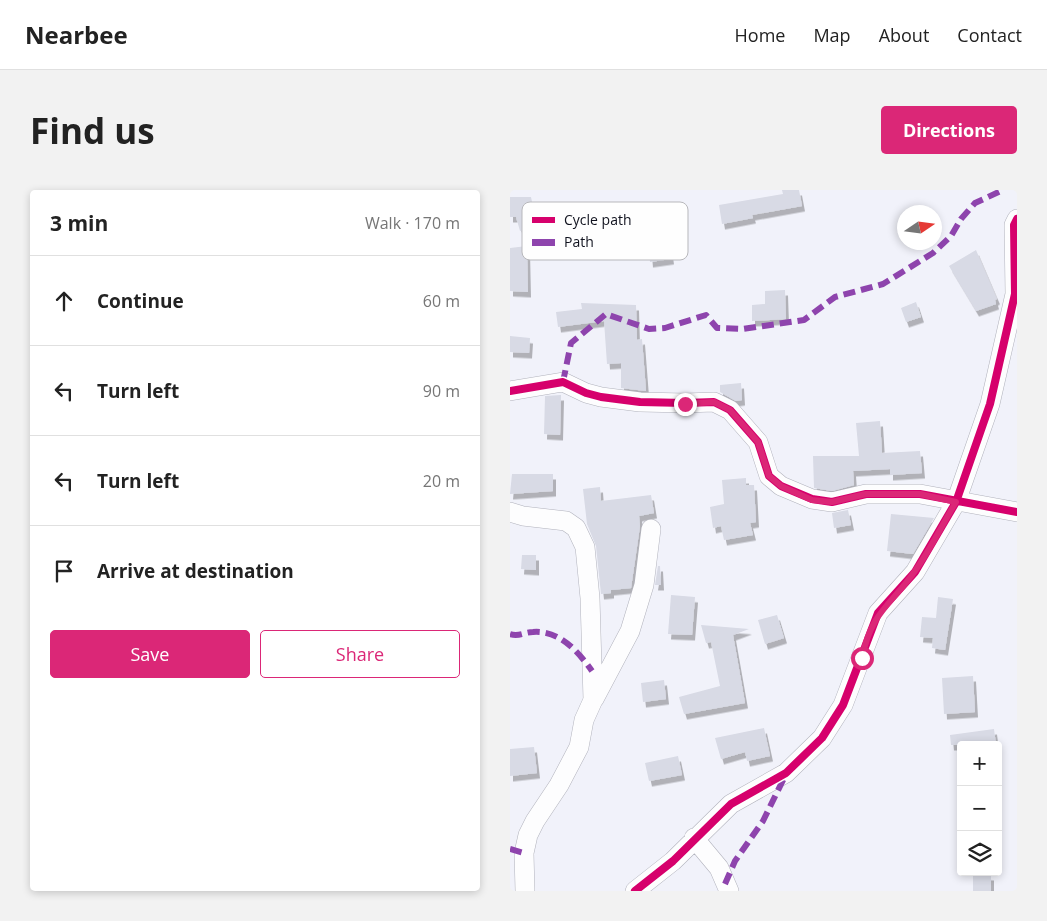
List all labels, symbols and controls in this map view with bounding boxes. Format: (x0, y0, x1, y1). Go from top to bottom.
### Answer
text: Nearbee (25, 18, 128, 51)
text: Home (735, 23, 785, 47)
text: Map (813, 23, 851, 47)
text: About (879, 23, 929, 47)
text: Contact (957, 23, 1022, 47)
button: Directions (881, 106, 1017, 154)
text: Find us (30, 107, 155, 154)
legend (522, 202, 688, 260)
north arrow (897, 205, 942, 250)
text: 3 min (50, 209, 108, 237)
text: Cycle path (564, 210, 632, 229)
text: Walk · 170 m (365, 212, 460, 234)
text: Path (564, 232, 594, 251)
icon: ahead (50, 287, 78, 315)
text: Continue (97, 288, 184, 314)
text: 60 m (423, 290, 460, 312)
icon: left (50, 377, 78, 405)
text: Turn left (97, 378, 179, 404)
text: 90 m (423, 380, 460, 402)
route end (674, 393, 697, 416)
icon: left (50, 467, 78, 495)
text: Turn left (97, 468, 179, 494)
text: 20 m (423, 470, 460, 492)
icon: arrive (50, 557, 78, 585)
text: Arrive at destination (97, 558, 294, 584)
button: Save (50, 630, 250, 678)
button: Share (260, 630, 460, 678)
route start (851, 647, 874, 670)
map controls (957, 741, 1002, 876)
button: + (957, 741, 1002, 786)
button: − (957, 786, 1002, 831)
button: layers (957, 831, 1002, 876)

